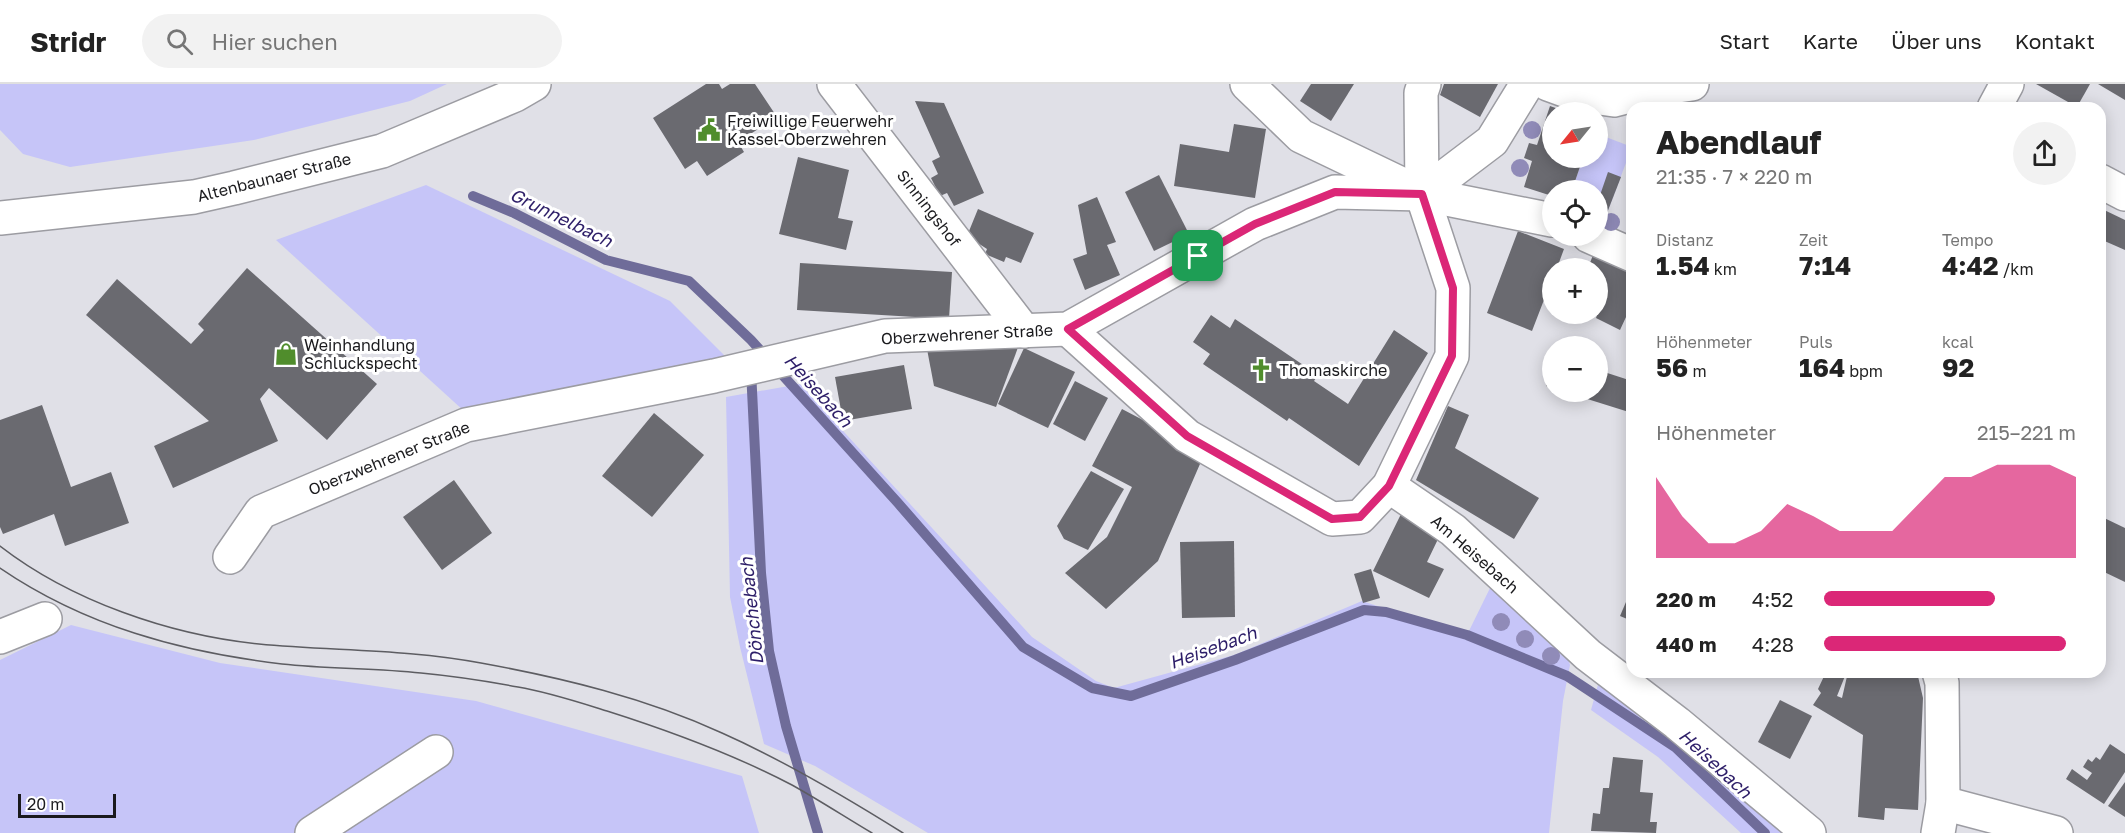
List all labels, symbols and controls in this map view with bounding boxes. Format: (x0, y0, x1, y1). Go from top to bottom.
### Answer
search box (142, 14, 562, 68)
text: Stridr (30, 25, 106, 58)
icon: search (163, 25, 196, 58)
text: Hier suchen (211, 28, 338, 55)
text: Start (1719, 28, 1770, 54)
text: Karte (1803, 28, 1858, 54)
text: Über uns (1891, 28, 1982, 54)
text: Kontakt (2015, 28, 2095, 54)
north arrow (1542, 102, 1608, 168)
map controls (1542, 102, 1608, 402)
place label: Freiwillige Feuerwehr Kassel-Oberzwehren (727, 111, 893, 149)
public building icon: Freiwillige Feuerwehr Kassel-Oberzwehren (696, 117, 722, 143)
text: Abendlauf (1656, 122, 1821, 161)
button: share (2013, 122, 2076, 185)
street label: Altenbaunaer Straße (195, 148, 353, 206)
text: 21:35 · 7 × 220 m (1656, 164, 1813, 188)
street label: Sinningshof (893, 166, 965, 250)
button: locate (1542, 180, 1608, 246)
water label: Grunnelbach (507, 183, 617, 252)
pin (1172, 230, 1223, 281)
text: Distanz (1656, 230, 1713, 250)
text: Zeit (1799, 230, 1828, 250)
text: Tempo (1942, 230, 1993, 250)
icon: arrive (1181, 239, 1214, 272)
text: 1.54 (1656, 250, 1710, 281)
text: 7:14 (1799, 250, 1851, 281)
text: 4:42 (1942, 250, 1999, 281)
button: + (1542, 258, 1608, 324)
text: km (1710, 259, 1737, 279)
text: /km (1999, 259, 2034, 279)
street label: Oberzwehrener Straße (880, 320, 1054, 348)
text: Höhenmeter (1656, 332, 1752, 352)
text: Puls (1799, 332, 1833, 352)
text: kcal (1942, 332, 1974, 352)
place label: Weinhandlung Schluckspecht (304, 335, 418, 373)
button: − (1542, 336, 1608, 402)
shop icon: Weinhandlung Schluckspecht (273, 341, 299, 367)
water label: Heisebach (780, 349, 858, 432)
text: 56 (1656, 352, 1688, 383)
text: 164 (1799, 352, 1845, 383)
text: 92 (1942, 352, 1974, 383)
church icon: Thomaskirche (1248, 357, 1274, 383)
place label: Thomaskirche (1279, 360, 1387, 380)
text: m (1688, 361, 1707, 381)
text: bpm (1845, 361, 1883, 381)
street label: Oberzwehrener Straße (305, 416, 473, 500)
text: Höhenmeter (1656, 420, 1776, 444)
text: 215–221 m (1977, 420, 2076, 444)
street label: Am Heisebach (1427, 510, 1523, 598)
water label: Dönchebach (734, 555, 768, 666)
text: 220 m (1656, 587, 1716, 611)
text: 4:52 (1752, 587, 1793, 611)
water label: Heisebach (1166, 621, 1260, 673)
text: 440 m (1656, 632, 1717, 656)
text: 4:28 (1752, 632, 1794, 656)
water label: Heisebach (1675, 724, 1757, 803)
scale bar (18, 791, 116, 818)
text: 20 m (27, 794, 64, 814)

